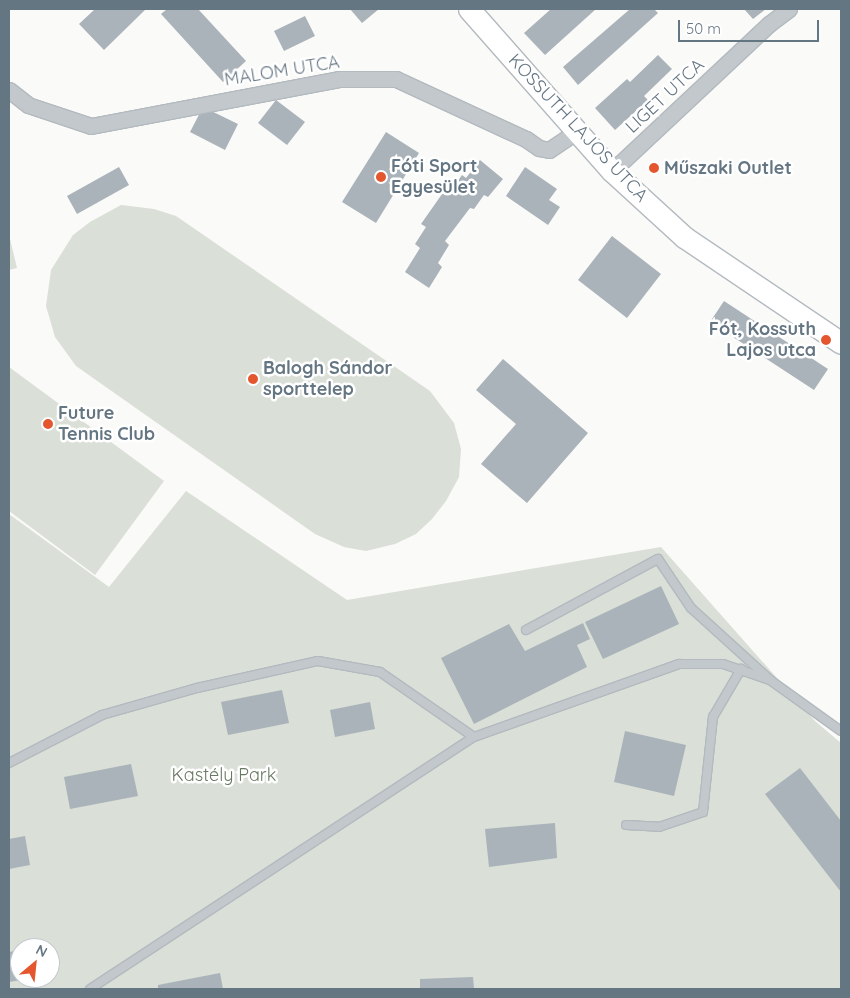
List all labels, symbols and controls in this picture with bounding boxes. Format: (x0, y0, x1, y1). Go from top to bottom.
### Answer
scale bar (680, 10, 821, 42)
text: 50 m (686, 19, 721, 38)
street label: KOSSUTH LAJOS UTCA (504, 50, 652, 206)
street label: MALOM UTCA (223, 51, 341, 91)
street label: LIGET UTCA (621, 54, 709, 138)
place label: Fóti Sport Egyesület (391, 156, 477, 198)
place label: Műszaki Outlet (664, 157, 792, 179)
marker: Műszaki Outlet (648, 162, 660, 174)
marker: Fóti Sport Egyesület (375, 171, 387, 183)
place label: Fót, Kossuth Lajos utca (709, 319, 816, 362)
marker: Fót, Kossuth Lajos utca (820, 334, 832, 346)
place label: Balogh Sándor sporttelep (263, 358, 392, 400)
marker: Balogh Sándor sporttelep (247, 373, 259, 385)
place label: Future Tennis Club (58, 403, 155, 446)
marker: Future Tennis Club (42, 418, 54, 430)
park label: Kastély Park (172, 764, 276, 786)
north arrow (10, 938, 60, 988)
text: N (33, 940, 50, 961)

